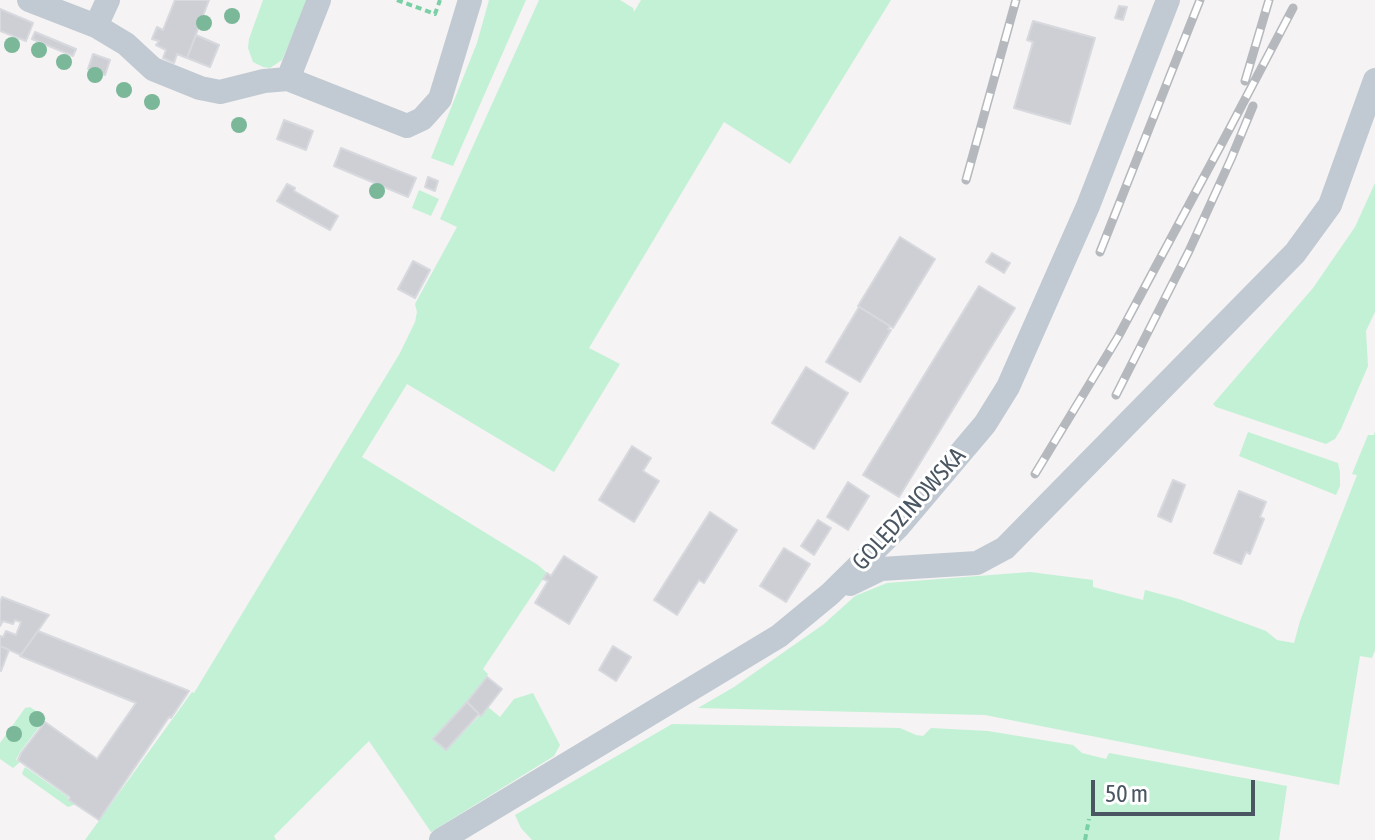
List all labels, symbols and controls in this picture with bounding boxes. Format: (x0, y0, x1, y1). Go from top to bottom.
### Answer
street label: GOLĘDZINOWSKA (846, 442, 972, 576)
scale bar (1095, 764, 1259, 814)
text: 50 m (1105, 780, 1148, 807)

